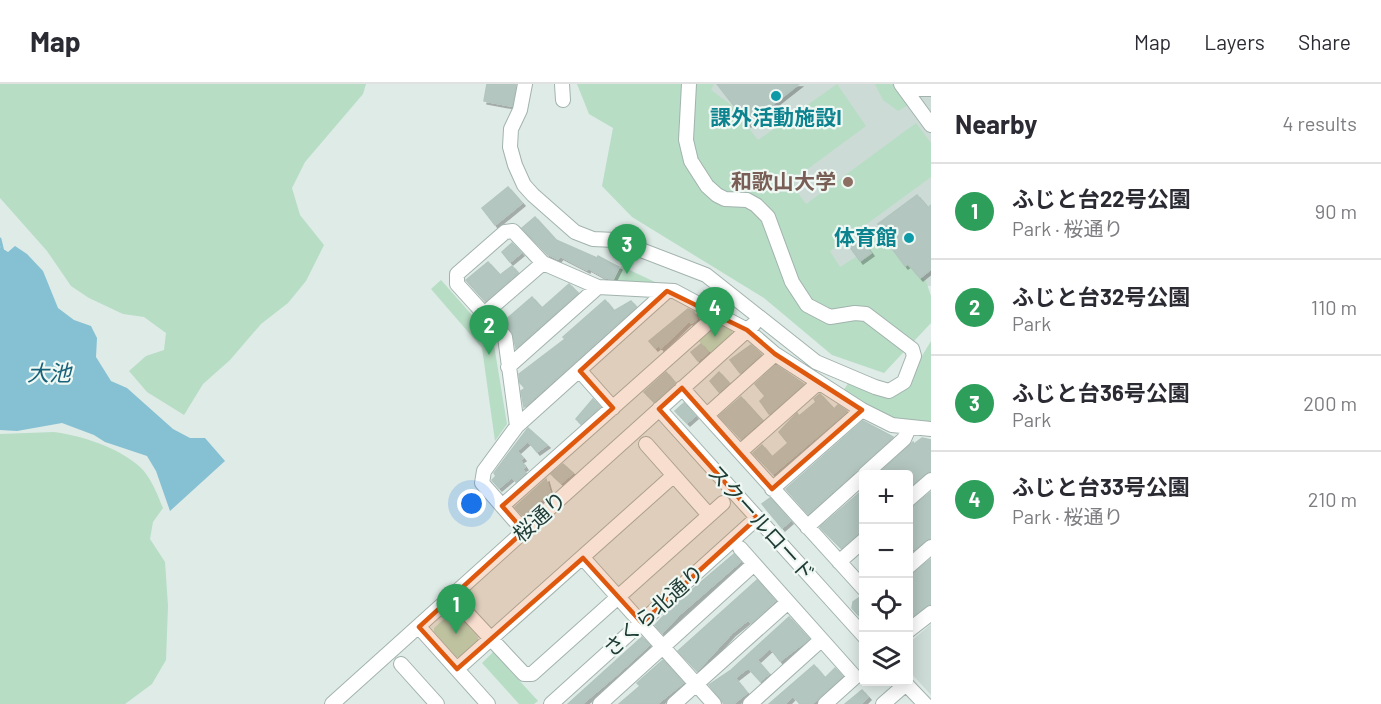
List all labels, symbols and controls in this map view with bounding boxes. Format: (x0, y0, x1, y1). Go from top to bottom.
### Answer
text: Map (30, 24, 81, 58)
text: Map (1134, 29, 1171, 54)
text: Layers (1204, 29, 1265, 54)
text: Share (1298, 29, 1351, 54)
marker: 課外活動施設I (769, 89, 783, 103)
place label: 課外活動施設I (710, 104, 842, 129)
text: Nearby (955, 108, 1037, 139)
text: 4 results (1282, 111, 1357, 135)
place label: 和歌山大学 (731, 168, 836, 193)
marker: 和歌山大学 (841, 175, 855, 189)
text: ふじと台22号公園 (1012, 185, 1191, 211)
text: 1 (971, 199, 978, 223)
text: 90 m (1315, 199, 1357, 223)
text: Park · 桜通り (1012, 216, 1124, 240)
pin: 3 (608, 224, 646, 274)
place label: 体育館 (834, 224, 897, 249)
marker: 体育館 (902, 231, 916, 245)
text: ふじと台32号公園 (1012, 283, 1190, 309)
pin: 4 (696, 288, 734, 337)
text: 2 (969, 295, 980, 319)
text: 110 m (1311, 295, 1357, 319)
pin: 2 (470, 306, 508, 355)
text: Park (1012, 311, 1051, 335)
water label: 大池 (27, 359, 73, 385)
text: ふじと台36号公園 (1012, 379, 1190, 405)
text: 3 (969, 391, 980, 415)
text: 200 m (1303, 391, 1357, 415)
text: Park (1012, 407, 1051, 431)
street label: スクールロード (704, 459, 821, 585)
map controls (859, 470, 913, 686)
button: + (859, 470, 913, 524)
text: ふじと台33号公園 (1012, 473, 1190, 499)
street label: 桜通り (507, 486, 571, 546)
text: 4 (968, 487, 981, 511)
text: 210 m (1308, 487, 1357, 511)
your location (457, 489, 486, 518)
text: Park · 桜通り (1012, 504, 1124, 528)
button: − (859, 524, 913, 578)
street label: さくら北通り (598, 558, 708, 661)
button: locate (859, 578, 913, 632)
pin: 1 (436, 584, 476, 634)
button: layers (859, 632, 913, 686)

